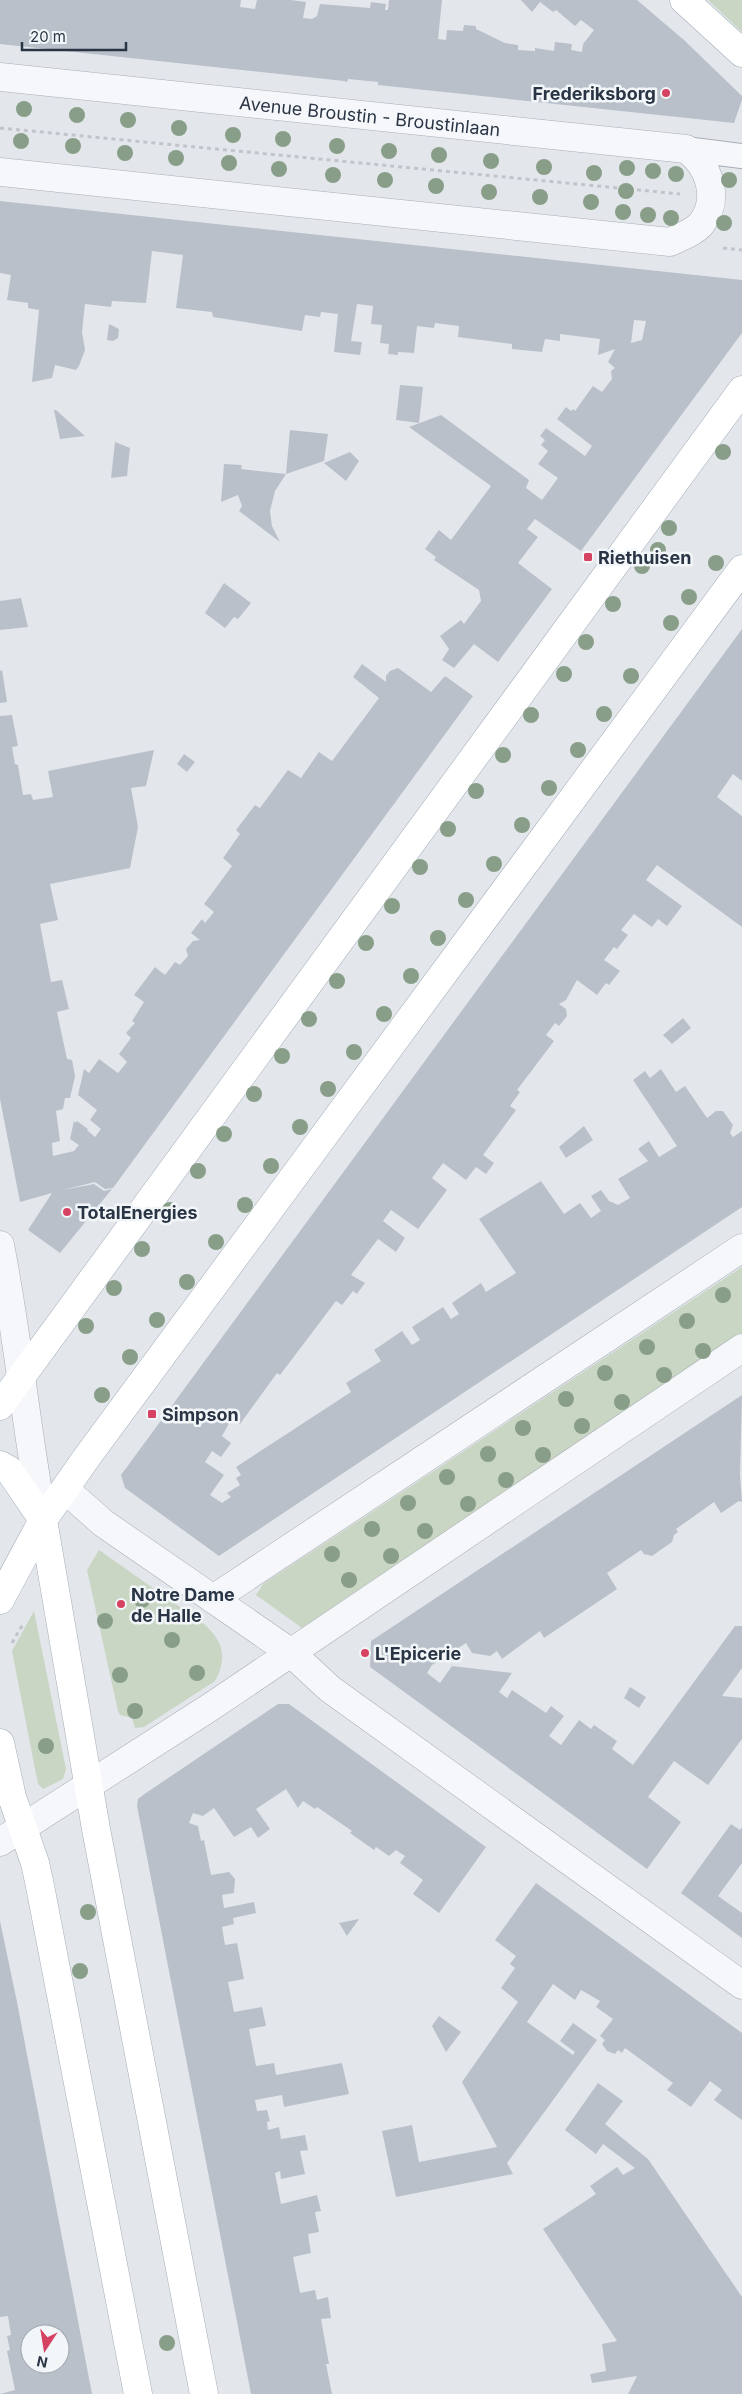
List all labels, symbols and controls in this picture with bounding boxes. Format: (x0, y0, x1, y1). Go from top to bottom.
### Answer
scale bar (22, 20, 126, 52)
text: 20 m (30, 27, 66, 46)
place label: Frederiksborg (533, 83, 656, 104)
marker: Frederiksborg (660, 87, 672, 99)
street label: Avenue Broustin - Broustinlaan (238, 92, 501, 140)
place label: Riethuisen (598, 547, 691, 568)
marker: Riethuisen (582, 551, 594, 563)
place label: TotalEnergies (77, 1202, 197, 1223)
marker: TotalEnergies (61, 1206, 73, 1218)
place label: Simpson (162, 1404, 239, 1425)
marker: Simpson (146, 1408, 158, 1420)
place label: Notre Dame de Halle (131, 1584, 235, 1626)
marker: Notre Dame de Halle (115, 1598, 127, 1610)
place label: L'Epicerie (375, 1643, 461, 1664)
marker: L'Epicerie (359, 1647, 371, 1659)
north arrow (20, 2324, 70, 2374)
text: N (35, 2353, 49, 2372)

